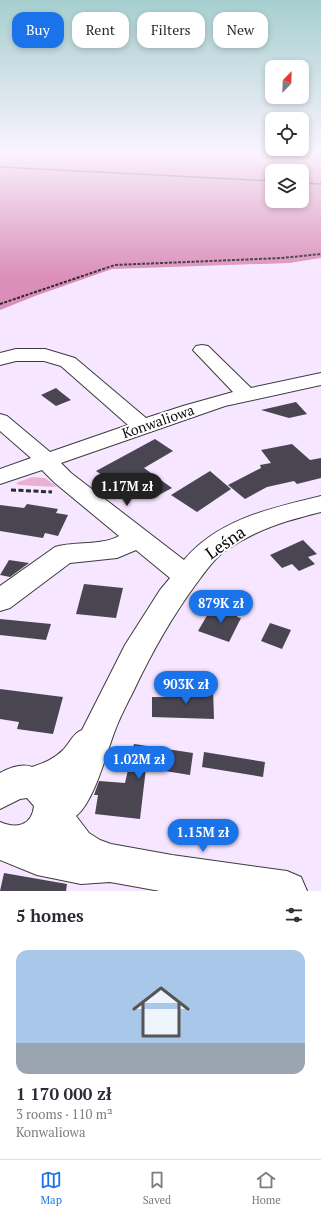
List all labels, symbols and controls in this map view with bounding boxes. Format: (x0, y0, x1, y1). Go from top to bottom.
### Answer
chip: Buy (12, 12, 64, 48)
chip: Rent (72, 12, 129, 48)
chip: Filters (137, 12, 205, 48)
chip: New (213, 12, 268, 48)
north arrow (265, 60, 309, 104)
map controls (265, 60, 309, 208)
button: locate (265, 112, 309, 156)
button: layers (265, 164, 309, 208)
street label: Konwaliowa (119, 400, 197, 442)
pin: 1.17M zł (86, 473, 168, 507)
text: 1.17M zł (101, 477, 153, 495)
street label: Leśna (200, 520, 250, 564)
pin: 879K zł (184, 590, 258, 624)
text: 879K zł (198, 594, 244, 612)
pin: 903K zł (149, 671, 223, 705)
text: 903K zł (163, 675, 209, 693)
pin: 1.02M zł (98, 746, 180, 780)
text: 1.02M zł (113, 750, 165, 768)
pin: 1.15M zł (162, 819, 244, 853)
text: 1.15M zł (177, 823, 229, 841)
text: 5 homes (16, 904, 84, 927)
icon: filters (283, 904, 305, 926)
icon: home (125, 976, 197, 1048)
text: 1 170 000 zł (16, 1082, 112, 1105)
text: 3 rooms · 110 m² (16, 1105, 113, 1123)
text: Konwaliowa (16, 1123, 86, 1141)
tab: Map (40, 1169, 62, 1207)
tab: Saved (143, 1169, 171, 1207)
tab: Home (252, 1169, 281, 1207)

